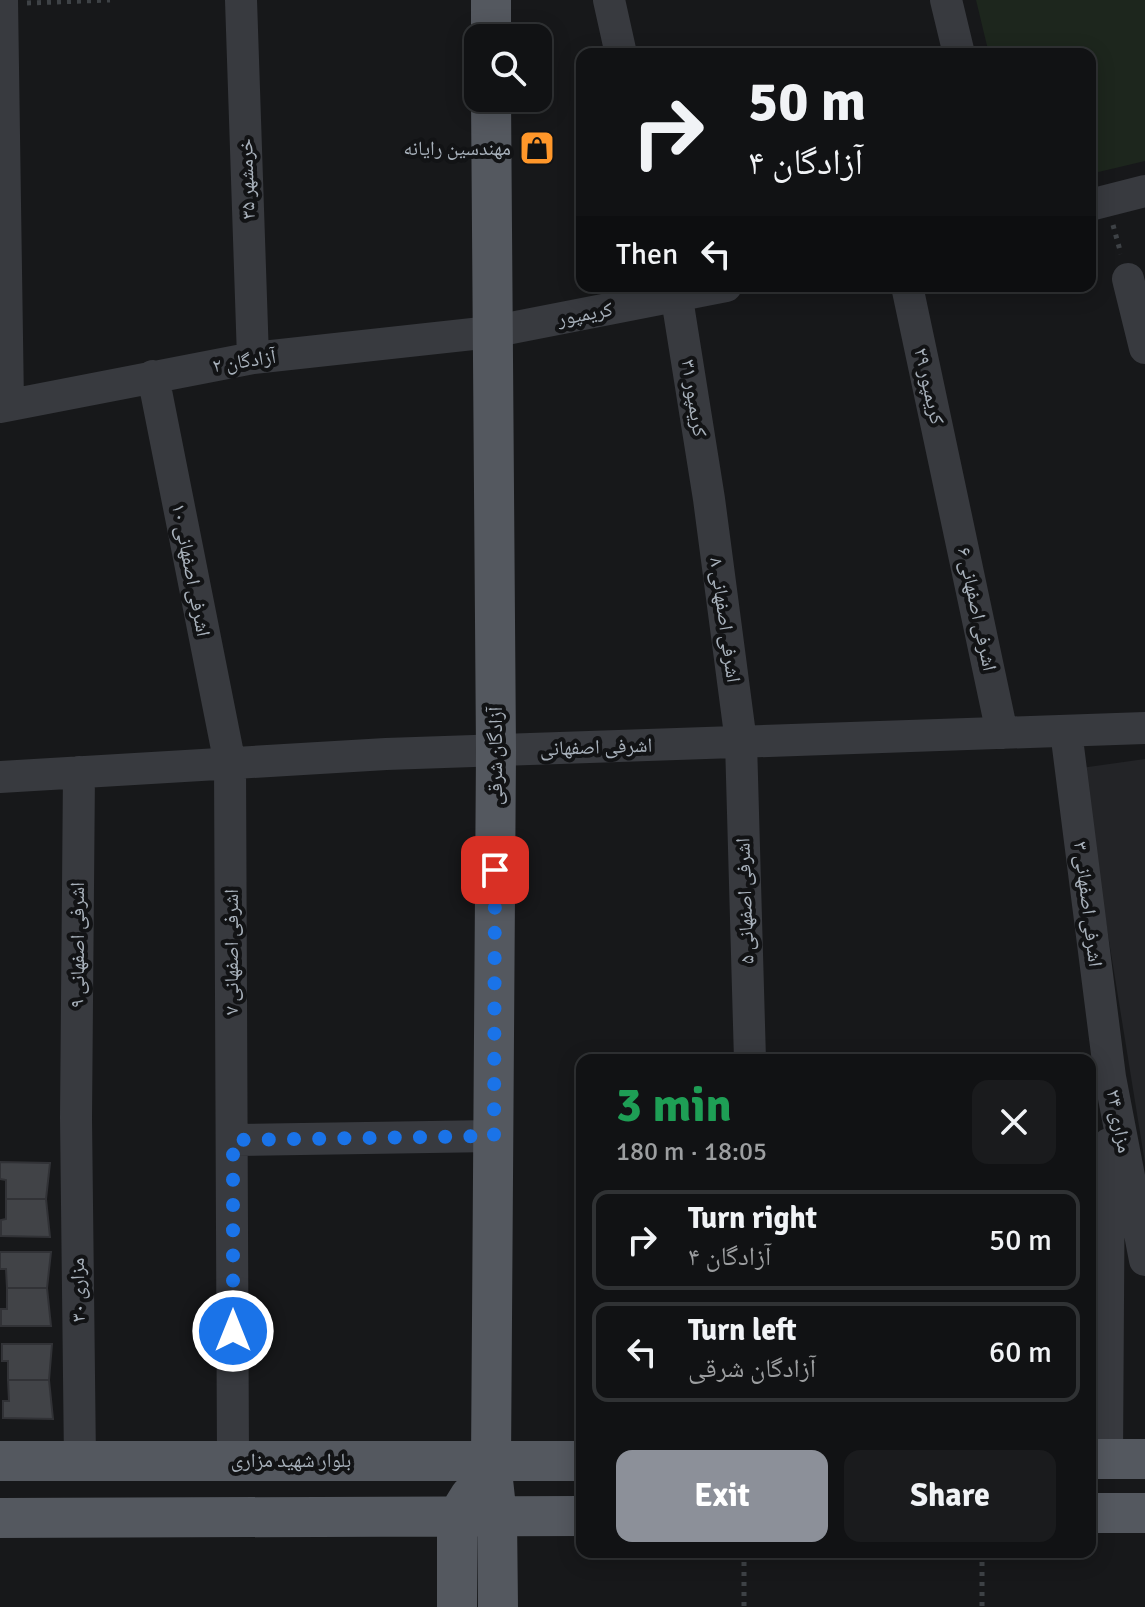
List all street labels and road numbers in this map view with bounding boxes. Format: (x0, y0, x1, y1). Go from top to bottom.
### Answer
street label: خرمشهر ۳۵ (233, 138, 261, 220)
street label: کریمپور (554, 296, 615, 332)
street label: آزادگان ۲ (210, 344, 278, 378)
street label: کریمپور ۲۹ (908, 345, 950, 427)
street label: کریمپور ۳۱ (676, 357, 712, 439)
street label: اشرفی اصفهانی ۱۰ (166, 501, 216, 639)
street label: اشرفی اصفهانی ۶ (952, 545, 1002, 673)
street label: اشرفی اصفهانی ۸ (704, 556, 746, 684)
street label: آزادگان شرقی (483, 706, 508, 805)
street label: اشرفی اصفهانی (539, 733, 653, 761)
street label: اشرفی اصفهانی ۵ (730, 838, 760, 964)
street label: اشرفی اصفهانی ۳ (1068, 840, 1108, 968)
street label: اشرفی اصفهانی ۹ (65, 882, 90, 1008)
street label: اشرفی اصفهانی ۷ (219, 889, 244, 1015)
street label: مزاری ۲۴ (1101, 1087, 1137, 1155)
street label: مزاری ۳۰ (65, 1258, 91, 1322)
street label: بلوار شهید مزاری (231, 1448, 351, 1473)

